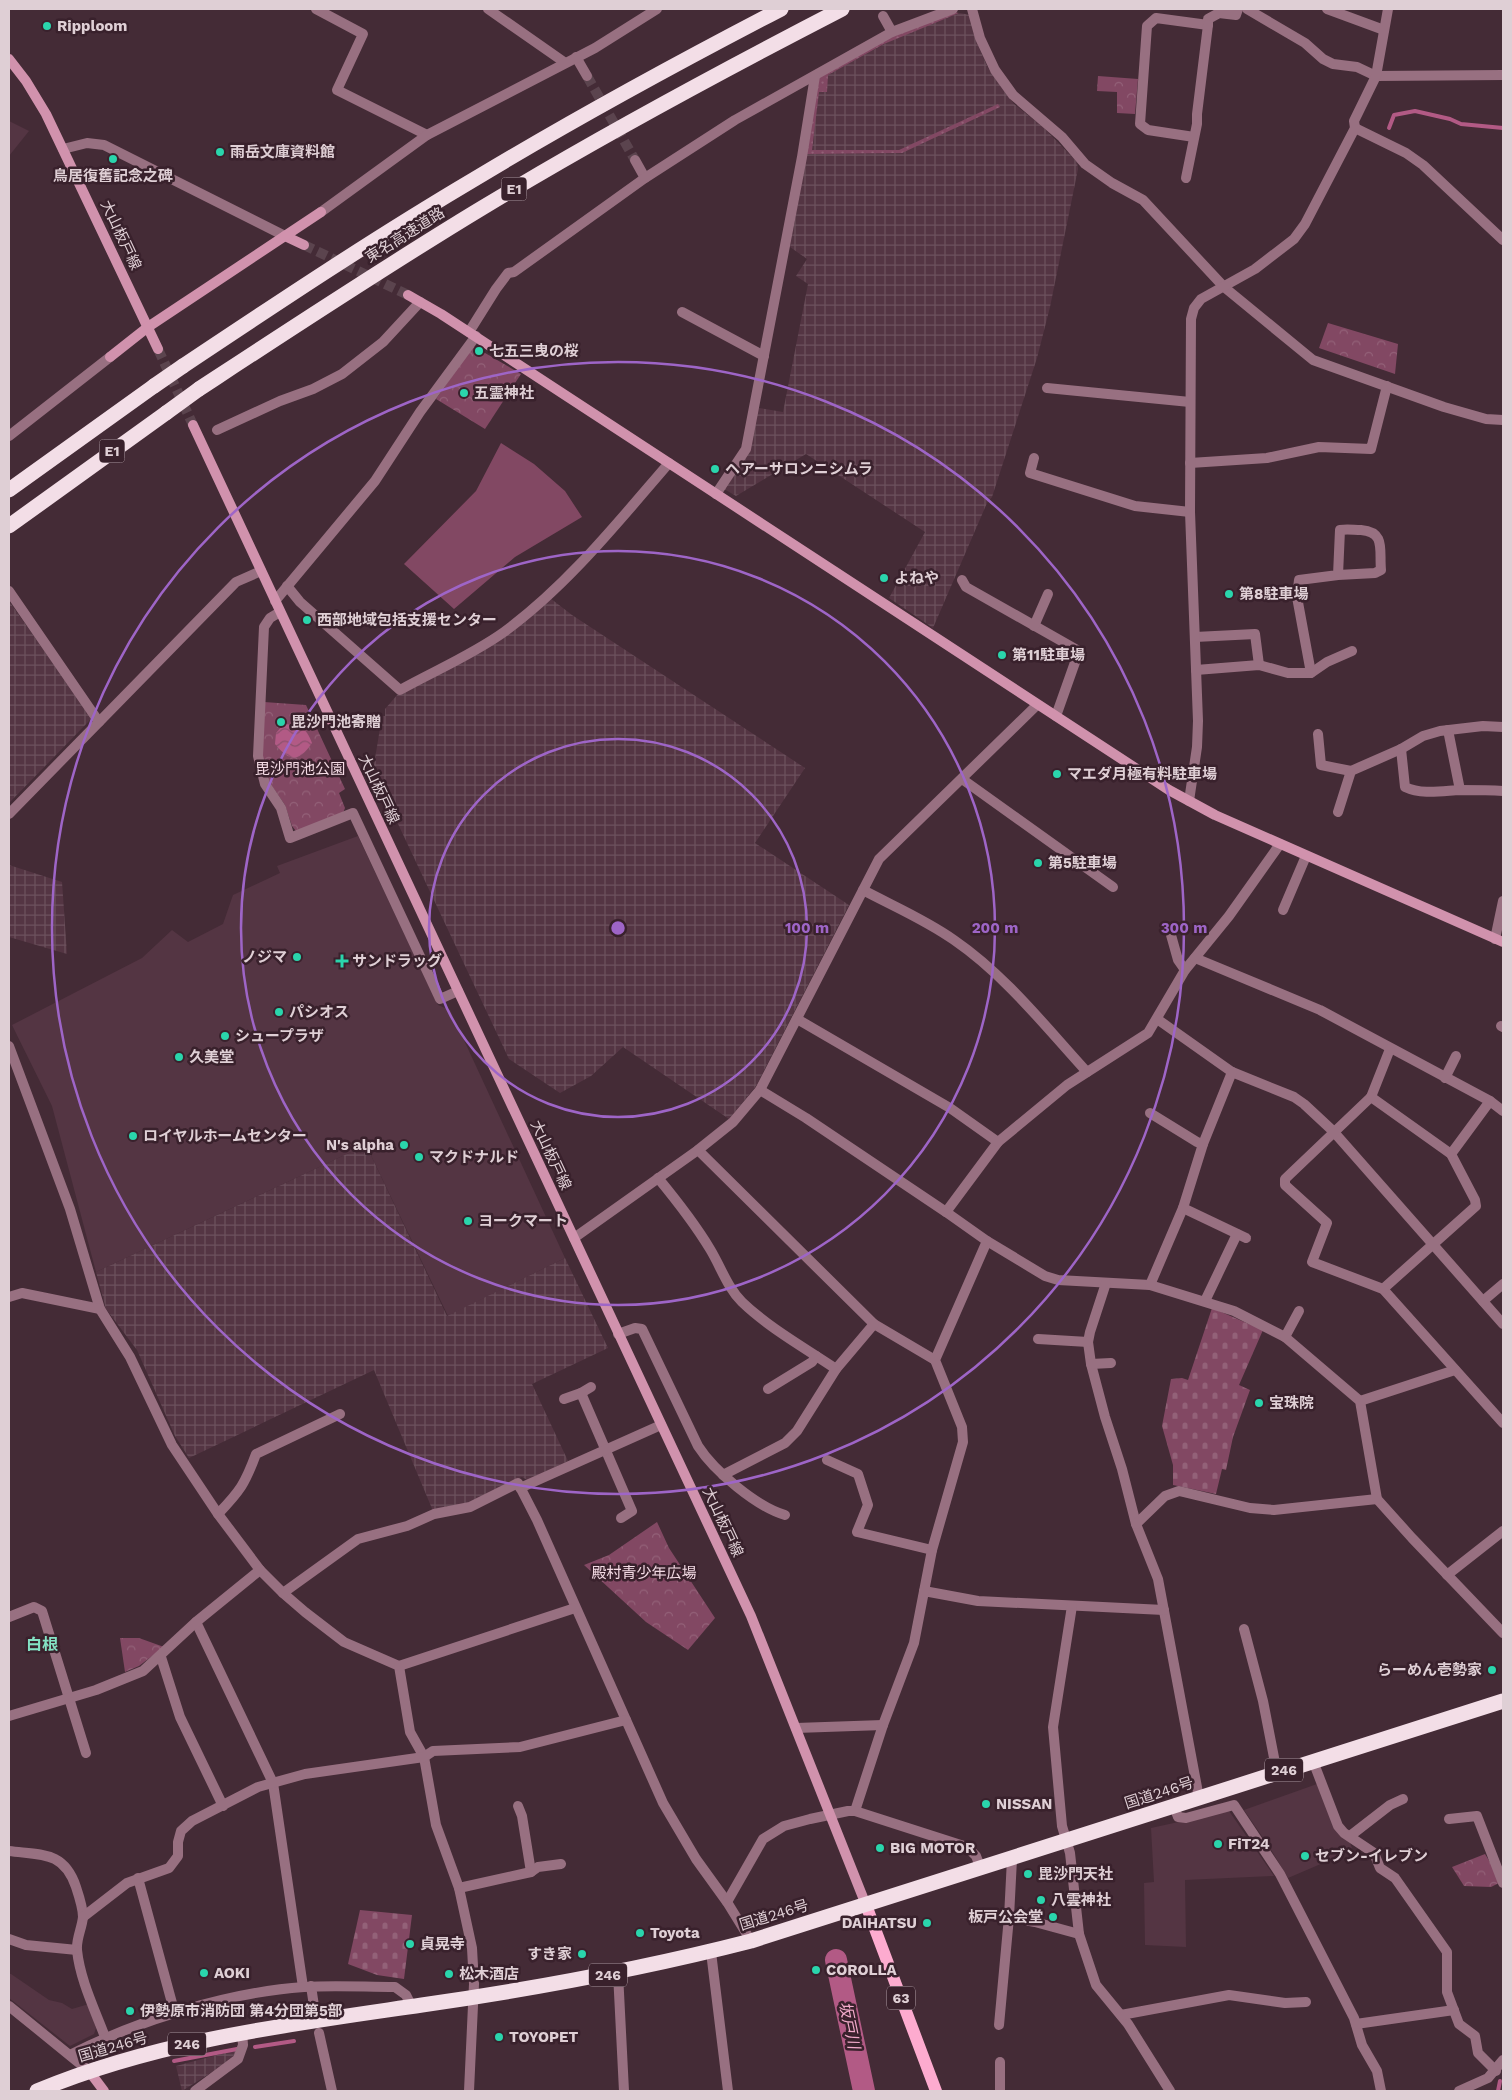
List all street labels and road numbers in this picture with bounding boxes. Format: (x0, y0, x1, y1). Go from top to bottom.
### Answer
road number: E1 (502, 178, 526, 200)
street label: 大山板戸線 (97, 197, 145, 273)
street label: 東名高速道路 (362, 204, 448, 266)
road number: E1 (100, 440, 124, 462)
street label: 大山板戸線 (355, 751, 403, 827)
street label: 大山板戸線 (527, 1117, 575, 1193)
street label: 大山板戸線 (699, 1484, 747, 1560)
road number: 246 (1265, 1758, 1303, 1782)
street label: 国道246号 (1122, 1773, 1196, 1813)
street label: 国道246号 (737, 1896, 811, 1934)
road number: 246 (589, 1964, 627, 1986)
road number: 63 (887, 1986, 915, 2010)
street label: 国道246号 (76, 2028, 150, 2066)
road number: 246 (168, 2032, 206, 2056)

